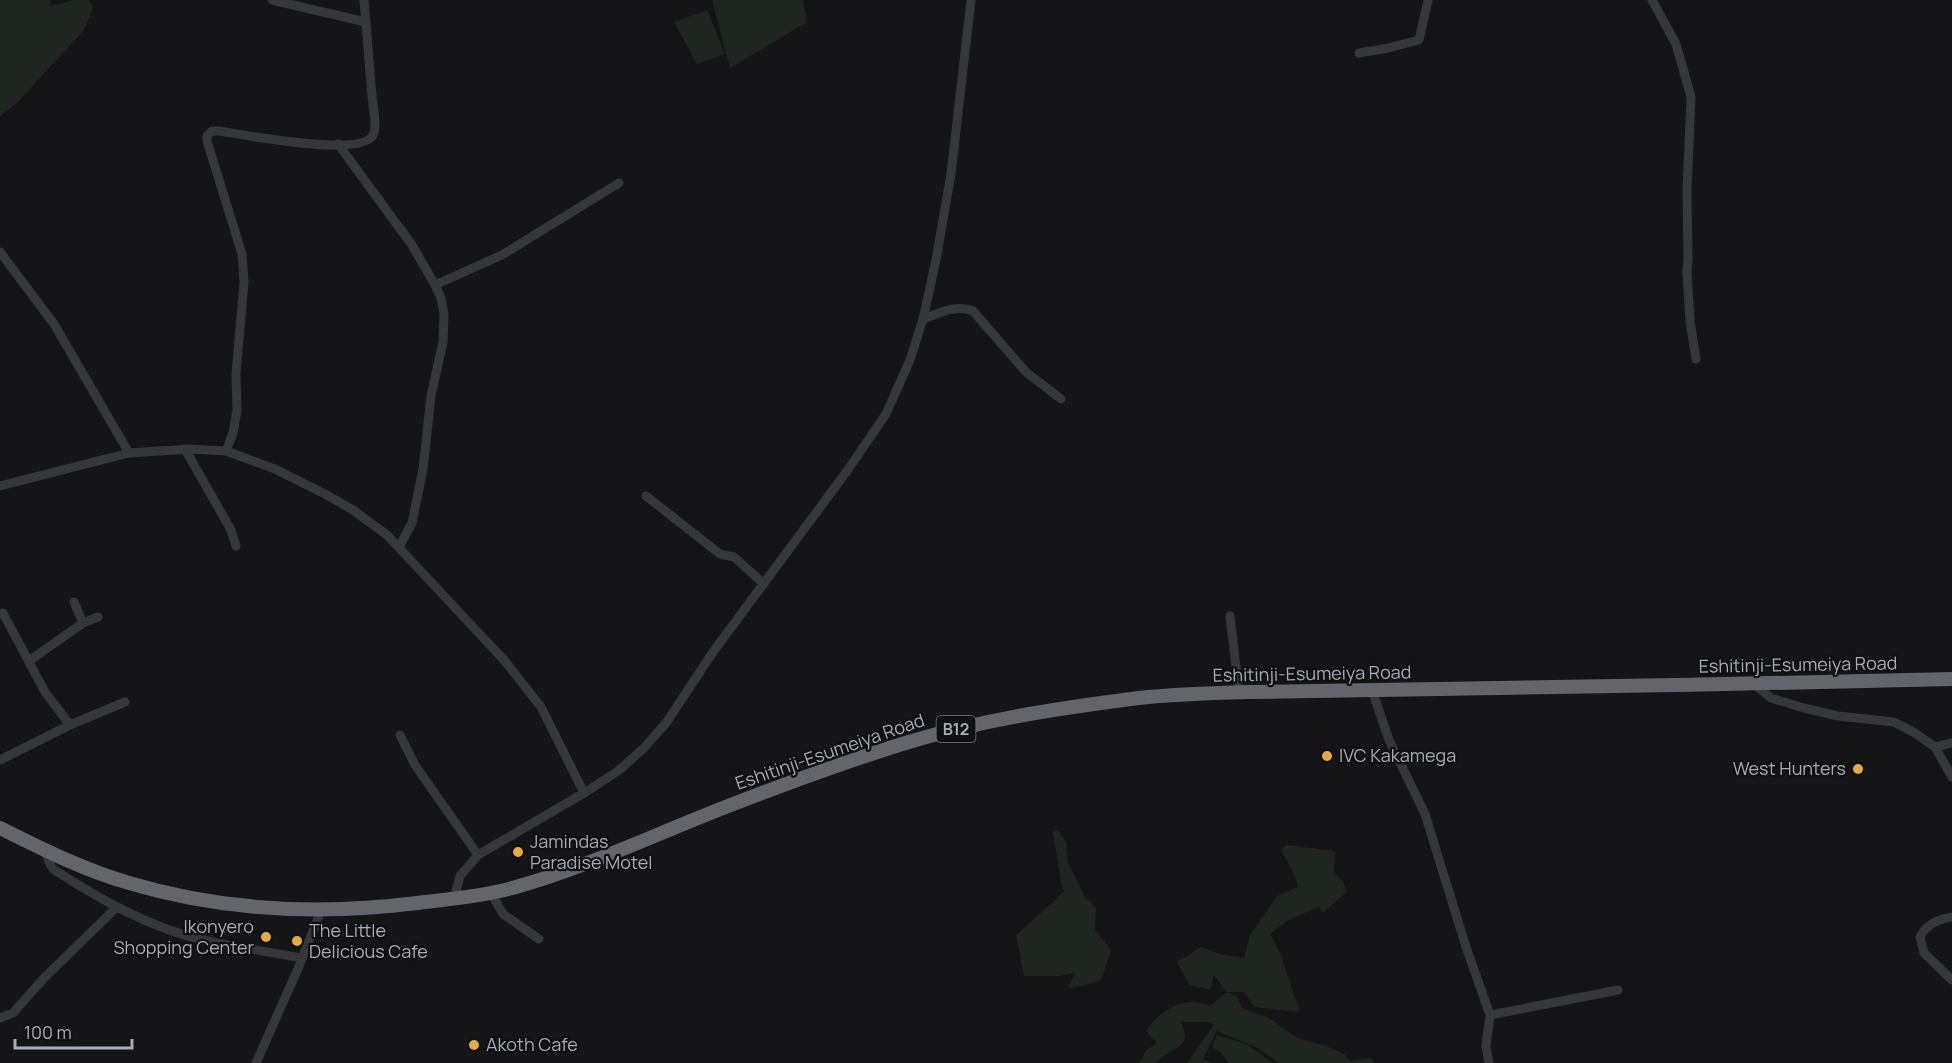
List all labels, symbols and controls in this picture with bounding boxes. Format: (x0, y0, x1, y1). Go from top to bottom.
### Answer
street label: Eshitinji-Esumeiya Road (1698, 650, 1898, 678)
street label: Eshitinji-Esumeiya Road (1212, 659, 1412, 687)
street label: Eshitinji-Esumeiya Road (732, 707, 928, 795)
road number: B12 (936, 716, 976, 742)
place label: IVC Kakamega (1339, 743, 1456, 767)
marker: IVC Kakamega (1320, 749, 1334, 763)
place label: West Hunters (1733, 756, 1846, 780)
marker: West Hunters (1851, 762, 1865, 776)
place label: Jamindas Paradise Motel (530, 829, 652, 874)
marker: Jamindas Paradise Motel (511, 845, 525, 859)
place label: Ikonyero Shopping Center (113, 914, 254, 959)
place label: The Little Delicious Cafe (309, 918, 428, 963)
marker: Ikonyero Shopping Center (259, 930, 273, 944)
marker: The Little Delicious Cafe (290, 934, 304, 948)
scale bar (15, 1012, 132, 1050)
text: 100 m (24, 1020, 72, 1044)
place label: Akoth Cafe (486, 1032, 578, 1056)
marker: Akoth Cafe (467, 1038, 481, 1052)

